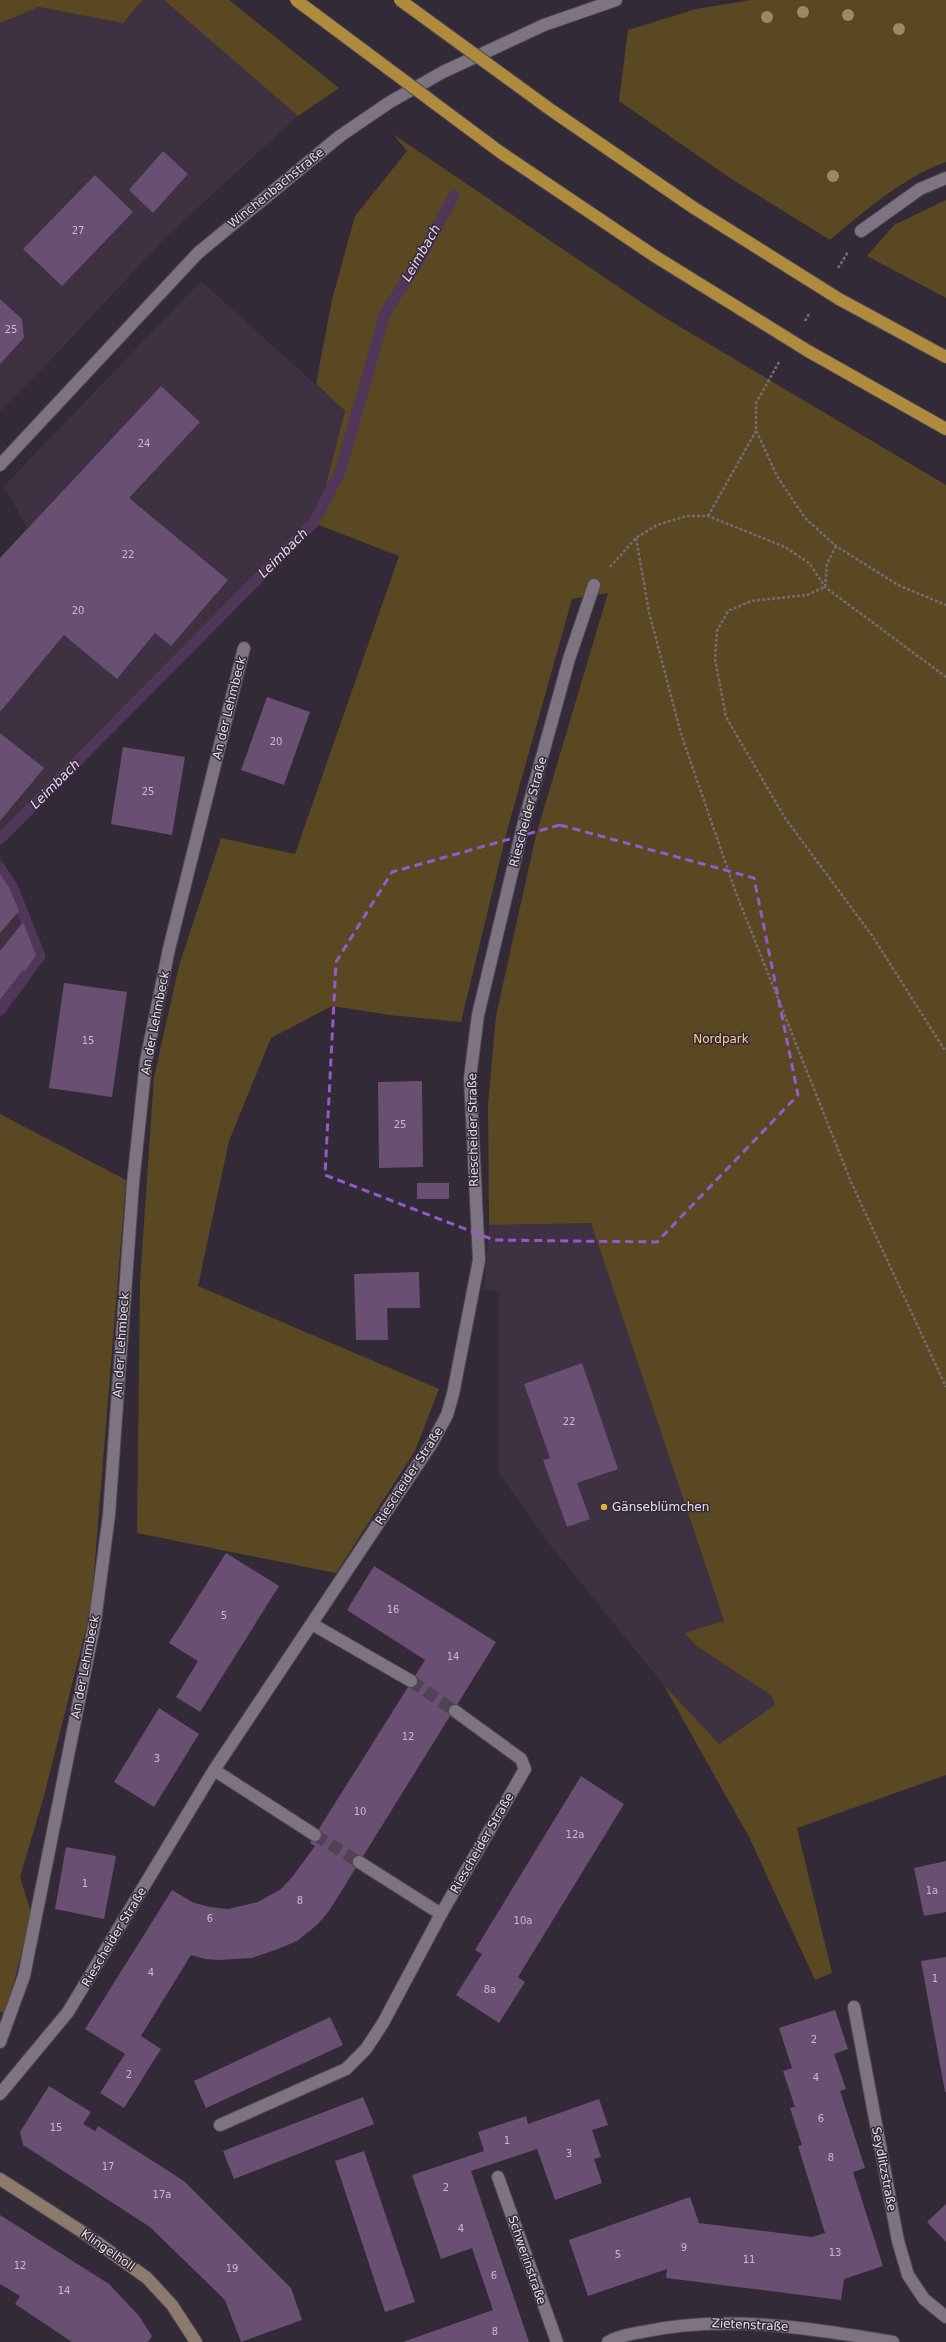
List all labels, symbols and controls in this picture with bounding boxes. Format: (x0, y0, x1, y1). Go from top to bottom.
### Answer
street label: Winchenbachstraße (225, 145, 327, 231)
water label: Leimbach (399, 222, 443, 284)
house number: 27 (72, 225, 84, 236)
house number: 25 (5, 324, 17, 335)
house number: 24 (138, 438, 150, 449)
water label: Leimbach (255, 525, 311, 581)
house number: 22 (122, 549, 134, 560)
house number: 20 (72, 605, 84, 616)
street label: An der Lehmbeck (209, 655, 249, 761)
house number: 20 (270, 736, 282, 747)
street label: Riescheider Straße (507, 755, 549, 869)
water label: Leimbach (27, 756, 83, 812)
house number: 25 (142, 786, 154, 797)
street label: An der Lehmbeck (138, 970, 172, 1076)
park label: Nordpark (693, 1032, 749, 1046)
house number: 15 (82, 1035, 94, 1046)
street label: Riescheider Straße (465, 1073, 481, 1187)
house number: 25 (394, 1119, 406, 1130)
street label: An der Lehmbeck (110, 1292, 132, 1398)
house number: 22 (563, 1416, 575, 1427)
street label: Riescheider Straße (372, 1425, 446, 1527)
place label: Gänseblümchen (612, 1500, 709, 1514)
marker: Gänseblümchen (599, 1502, 609, 1512)
house number: 16 (387, 1604, 399, 1615)
house number: 5 (221, 1610, 227, 1621)
street label: An der Lehmbeck (68, 1614, 102, 1720)
house number: 14 (447, 1651, 459, 1662)
house number: 12 (402, 1731, 414, 1742)
house number: 3 (154, 1753, 160, 1764)
street label: Riescheider Straße (448, 1790, 516, 1896)
house number: 10 (354, 1806, 366, 1817)
house number: 12a (566, 1829, 584, 1840)
house number: 1 (82, 1878, 88, 1889)
street label: Riescheider Straße (79, 1885, 149, 1989)
house number: 1a (926, 1885, 938, 1896)
house number: 8 (297, 1895, 303, 1906)
house number: 6 (207, 1913, 213, 1924)
house number: 10a (514, 1915, 532, 1926)
house number: 4 (148, 1967, 154, 1978)
house number: 1 (932, 1973, 938, 1984)
house number: 8a (484, 1984, 496, 1995)
house number: 2 (811, 2034, 817, 2045)
house number: 2 (126, 2069, 132, 2080)
house number: 4 (813, 2072, 819, 2083)
house number: 6 (818, 2113, 824, 2124)
house number: 15 (50, 2122, 62, 2133)
street label: Seydlitzstraße (869, 2126, 899, 2212)
house number: 1 (504, 2135, 510, 2146)
house number: 3 (566, 2148, 572, 2159)
house number: 8 (828, 2152, 834, 2163)
house number: 17 (102, 2161, 114, 2172)
house number: 2 (443, 2182, 449, 2193)
house number: 17a (153, 2189, 171, 2200)
street label: Schwerinstraße (505, 2214, 549, 2306)
house number: 4 (458, 2223, 464, 2234)
street label: Klingelholl (79, 2226, 137, 2274)
house number: 9 (681, 2242, 687, 2253)
house number: 13 (829, 2247, 841, 2258)
house number: 5 (615, 2249, 621, 2260)
house number: 11 (743, 2254, 755, 2265)
house number: 12 (14, 2260, 26, 2271)
house number: 19 (226, 2263, 238, 2274)
house number: 6 (491, 2270, 497, 2281)
house number: 14 (58, 2285, 70, 2296)
street label: Zietenstraße (711, 2316, 789, 2334)
house number: 8 (492, 2326, 498, 2337)

